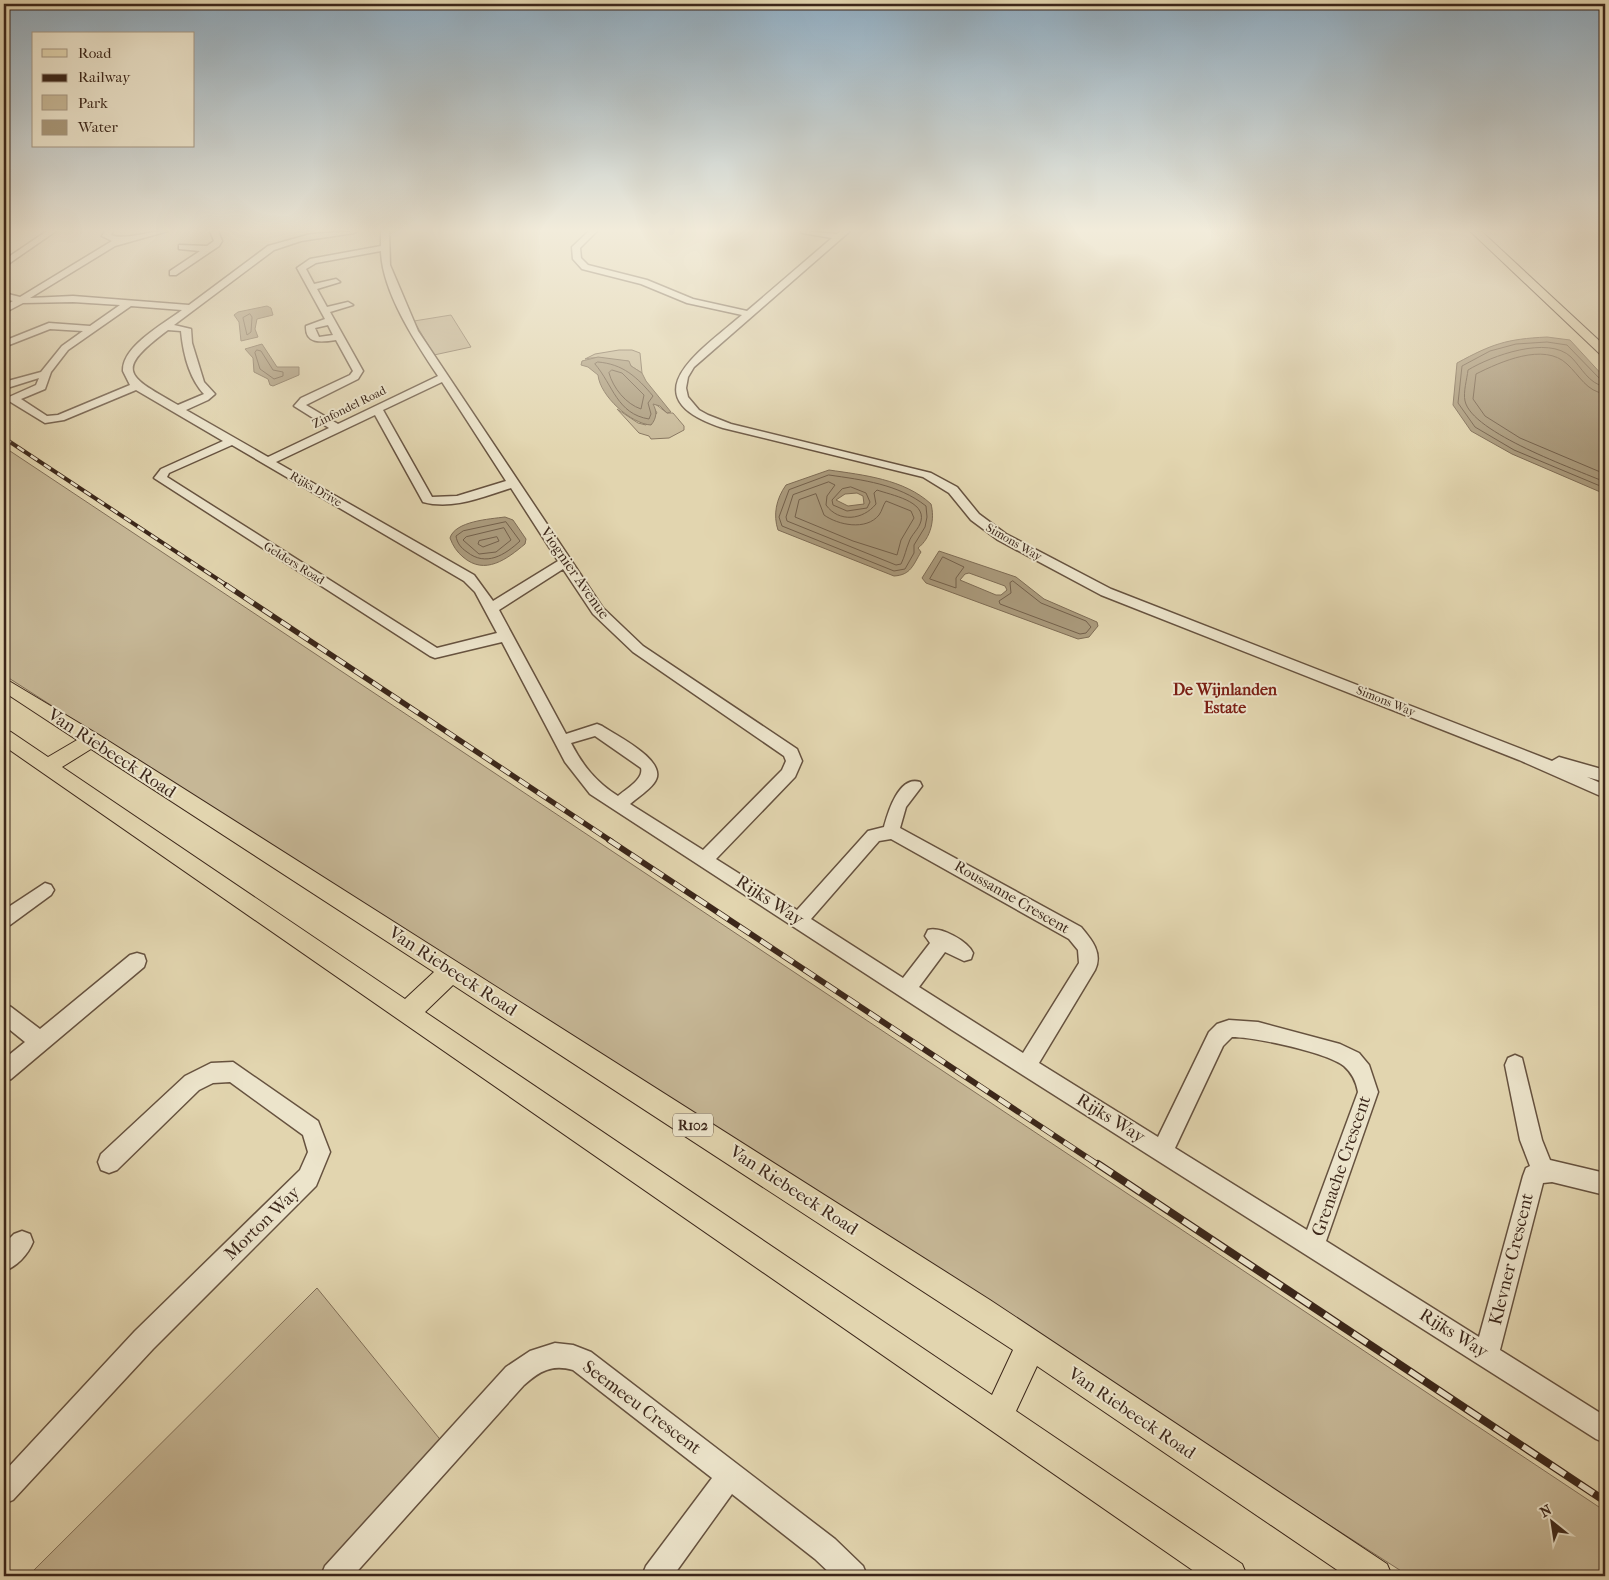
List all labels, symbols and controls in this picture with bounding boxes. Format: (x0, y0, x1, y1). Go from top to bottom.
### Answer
legend (32, 32, 195, 148)
text: Road (78, 44, 112, 62)
text: Railway (78, 68, 131, 86)
text: Park (78, 94, 108, 112)
text: Water (77, 118, 118, 136)
street label: Zinfondel Road (310, 383, 389, 431)
street label: Rijks Drive (288, 469, 345, 510)
street label: Simons Way (984, 520, 1045, 564)
street label: Viognier Avenue (536, 523, 614, 623)
street label: Gelders Road (261, 539, 327, 587)
district label: De Wijnlanden Estate (1173, 680, 1278, 717)
street label: Simons Way (1354, 683, 1418, 719)
street label: Van Riebeeck Road (43, 704, 180, 803)
street label: Roussanne Crescent (951, 857, 1073, 938)
street label: Rijks Way (732, 871, 809, 931)
street label: Van Riebeeck Road (384, 922, 521, 1021)
street label: Rijks Way (1073, 1089, 1150, 1148)
street label: Grenache Crescent (1308, 1093, 1376, 1239)
road number: R102 (673, 1114, 713, 1136)
street label: Van Riebeeck Road (725, 1141, 862, 1240)
street label: Morton Way (220, 1181, 305, 1265)
street label: Klevner Crescent (1485, 1190, 1538, 1327)
street label: Rijks Way (1416, 1304, 1493, 1363)
street label: Seemeeu Crescent (578, 1356, 705, 1459)
street label: Van Riebeeck Road (1063, 1363, 1199, 1464)
north arrow (1526, 1498, 1576, 1548)
text: N (1537, 1501, 1555, 1521)

